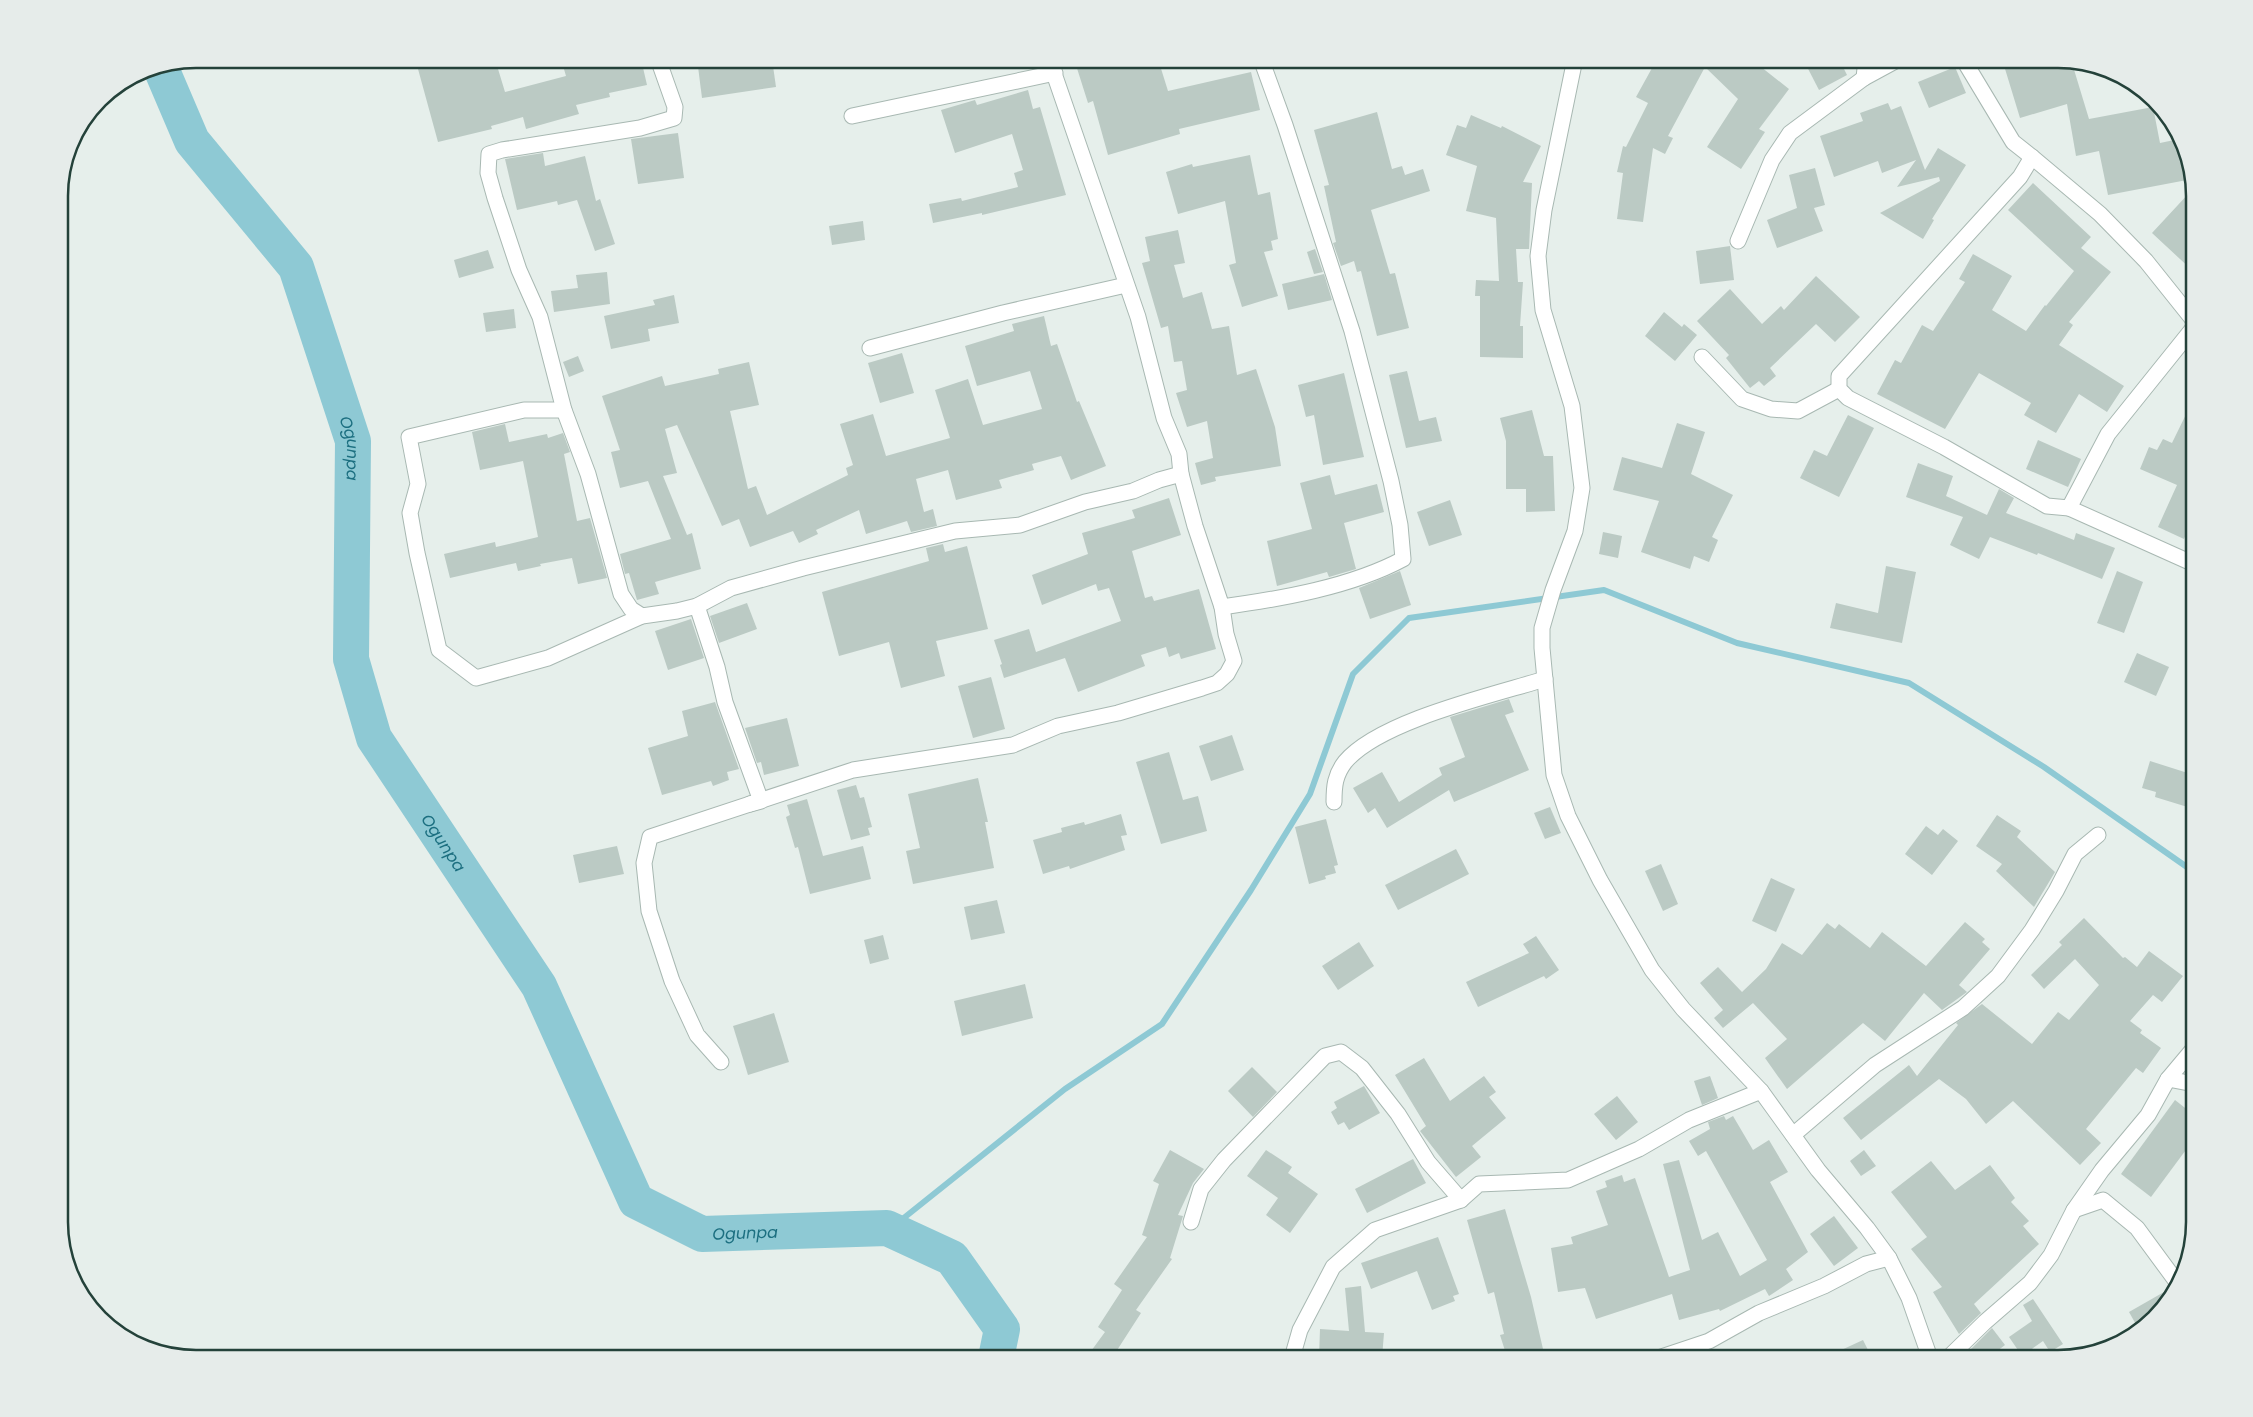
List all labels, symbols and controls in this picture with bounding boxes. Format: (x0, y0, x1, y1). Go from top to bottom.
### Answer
water label: Ogunpa (334, 413, 364, 481)
water label: Ogunpa (415, 809, 471, 877)
water label: Ogunpa (712, 1221, 778, 1246)

